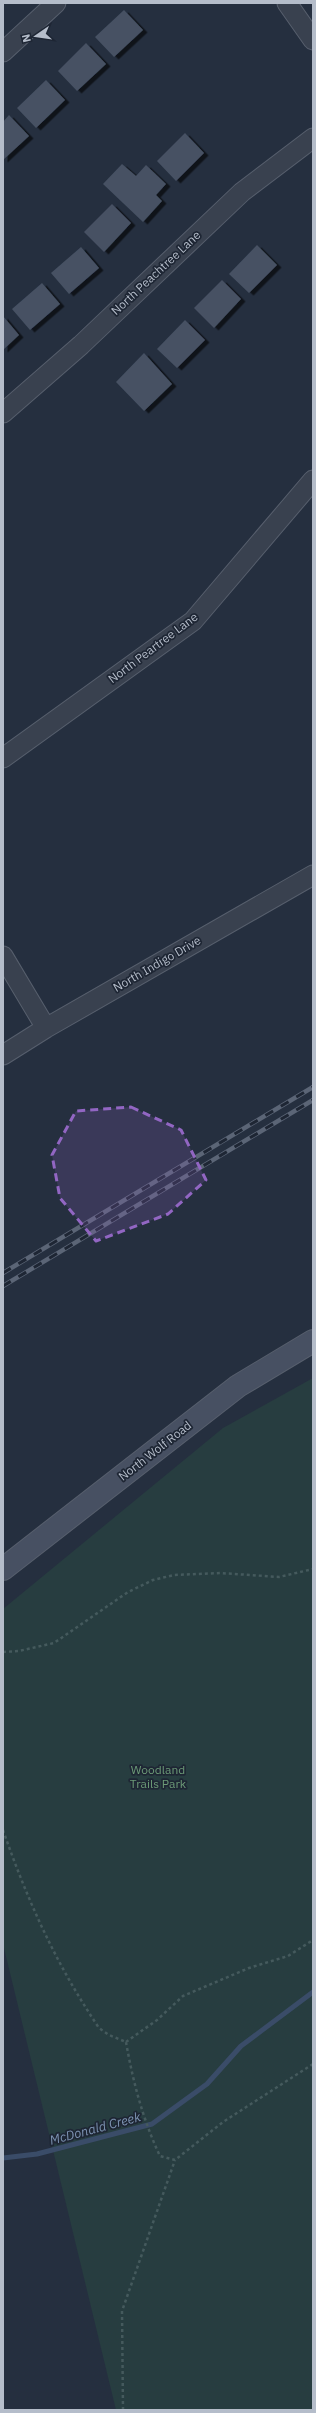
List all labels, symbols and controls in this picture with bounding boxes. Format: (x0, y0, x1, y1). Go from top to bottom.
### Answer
north arrow (16, 16, 56, 56)
text: N (19, 33, 34, 44)
street label: North Peachtree Lane (108, 227, 204, 318)
street label: North Peartree Lane (105, 609, 201, 686)
street label: North Indigo Drive (110, 932, 204, 995)
street label: North Wolf Road (115, 1418, 194, 1484)
park label: Woodland Trails Park (130, 1762, 187, 1791)
water label: McDonald Creek (48, 2108, 143, 2149)

